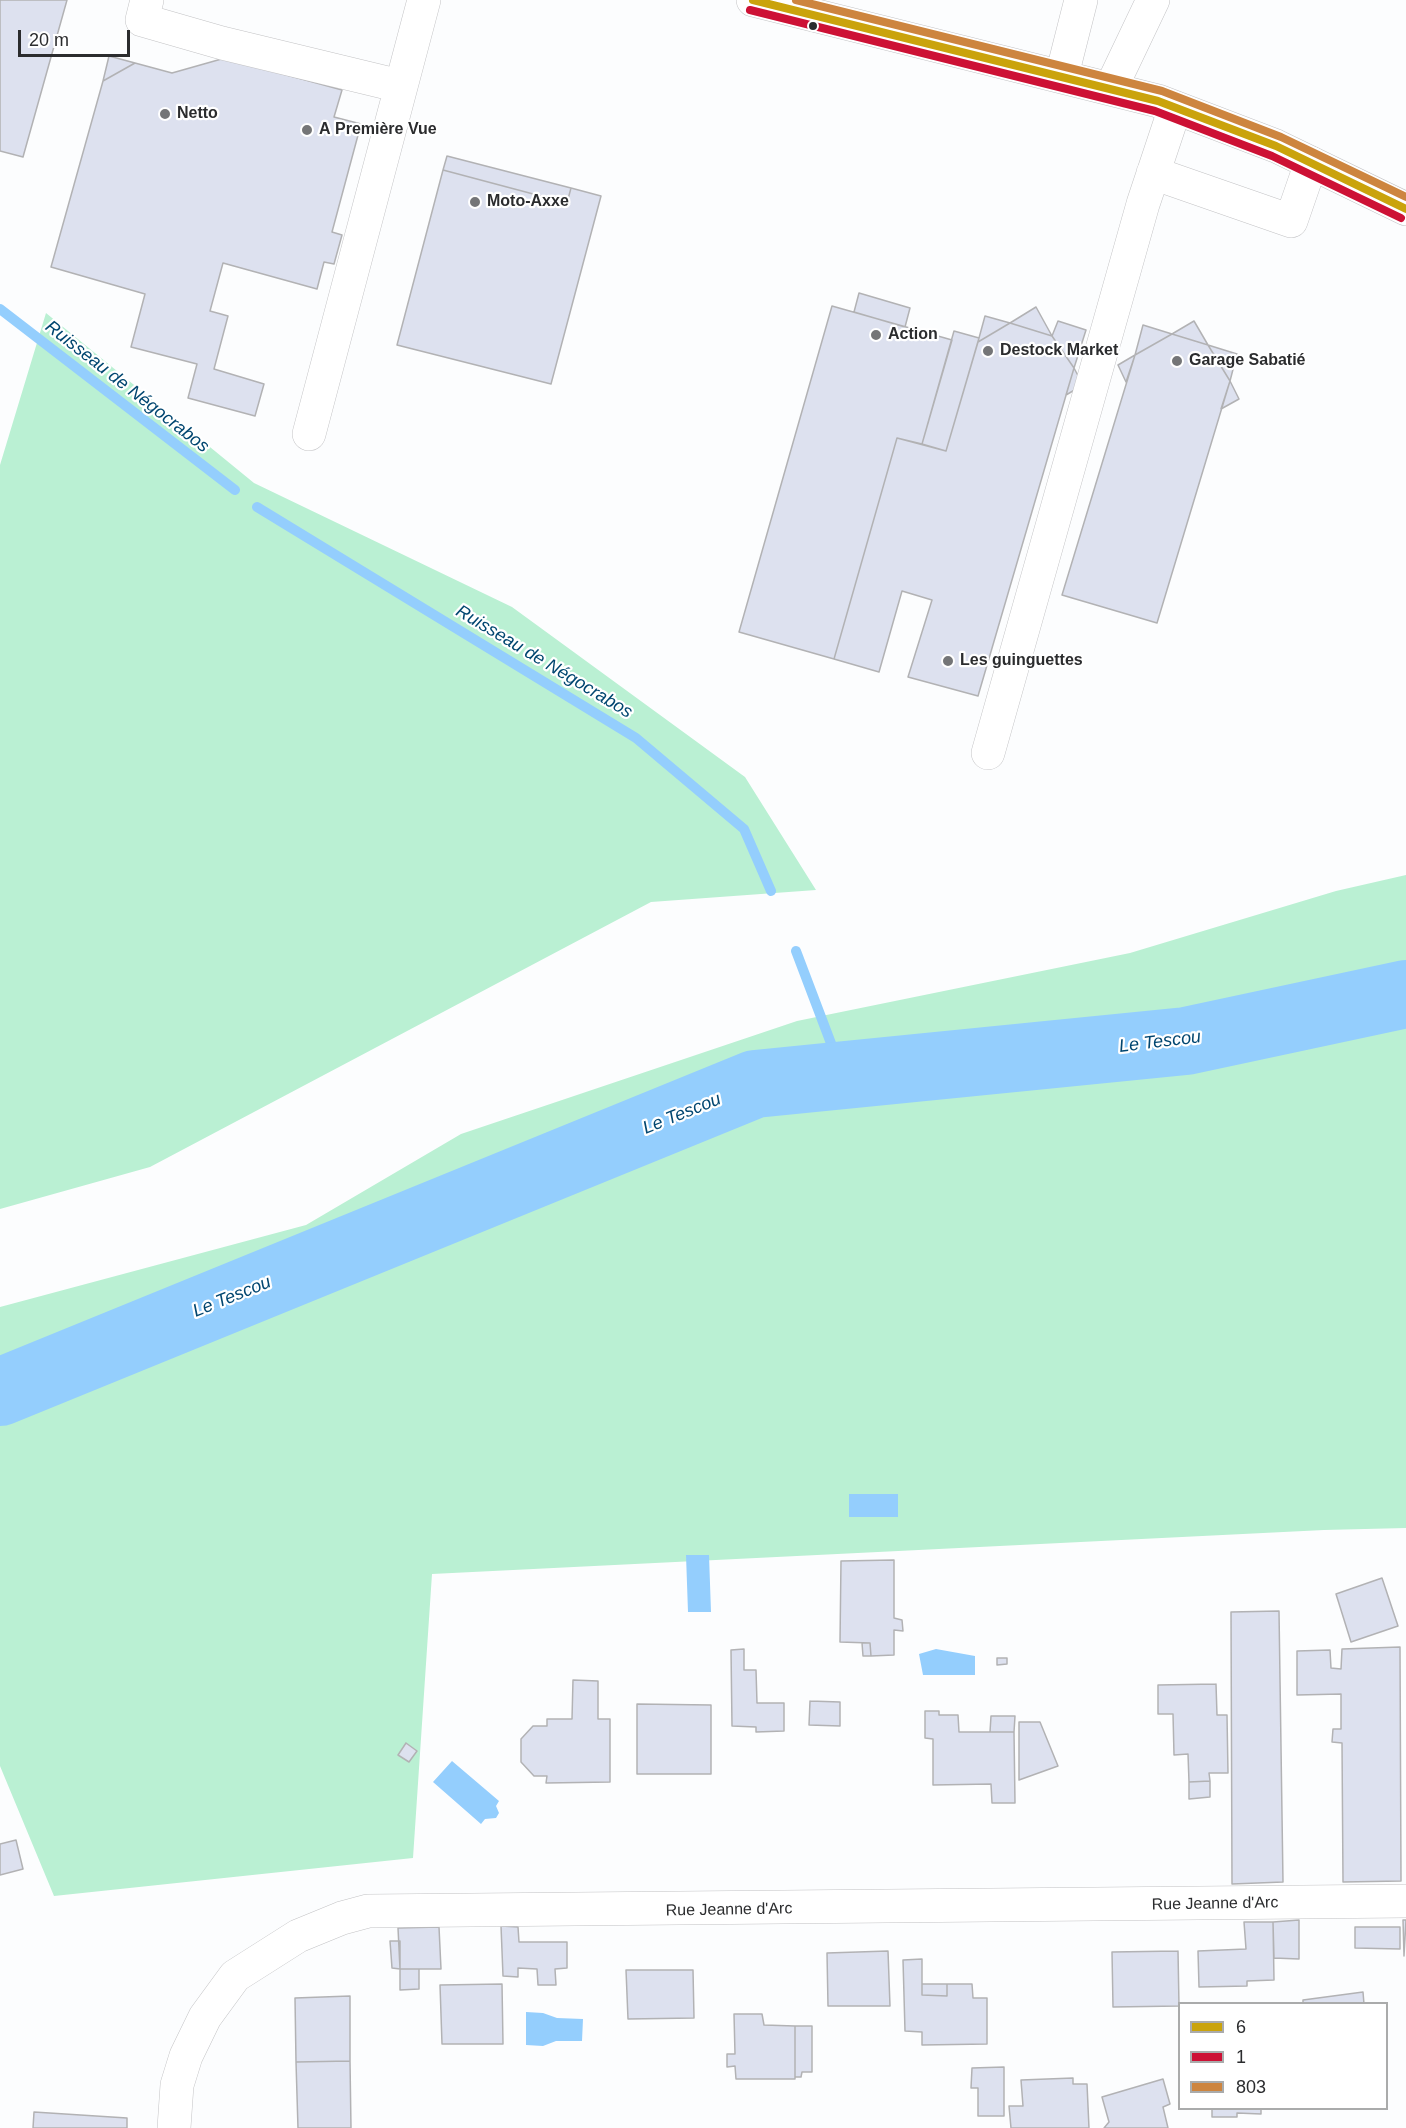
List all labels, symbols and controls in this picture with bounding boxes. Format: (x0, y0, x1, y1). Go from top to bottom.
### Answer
scale bar (21, 18, 134, 56)
unlabelled marker (807, 20, 819, 32)
text: 20 m (29, 30, 69, 50)
place label: Netto (177, 104, 218, 124)
marker: Netto (158, 107, 172, 121)
place label: A Première Vue (319, 120, 437, 140)
marker: A Première Vue (300, 123, 314, 137)
place label: Moto-Axxe (487, 192, 569, 212)
marker: Moto-Axxe (468, 195, 482, 209)
water label: Ruisseau de Négocrabos (41, 316, 213, 458)
place label: Action (888, 325, 938, 345)
marker: Action (869, 328, 883, 342)
place label: Destock Market (1000, 341, 1118, 361)
marker: Destock Market (981, 344, 995, 358)
place label: Garage Sabatié (1189, 351, 1306, 371)
marker: Garage Sabatié (1170, 354, 1184, 368)
water label: Ruisseau de Négocrabos (452, 601, 636, 723)
place label: Les guinguettes (960, 651, 1083, 671)
marker: Les guinguettes (941, 654, 955, 668)
water label: Le Tescou (1118, 1026, 1202, 1058)
water label: Le Tescou (640, 1089, 724, 1139)
water label: Le Tescou (190, 1272, 274, 1322)
street label: Rue Jeanne d'Arc (1151, 1893, 1279, 1915)
street label: Rue Jeanne d'Arc (665, 1899, 793, 1921)
legend (1178, 2002, 1388, 2110)
text: 6 (1236, 2017, 1246, 2037)
text: 1 (1236, 2047, 1246, 2067)
text: 803 (1236, 2077, 1266, 2097)

